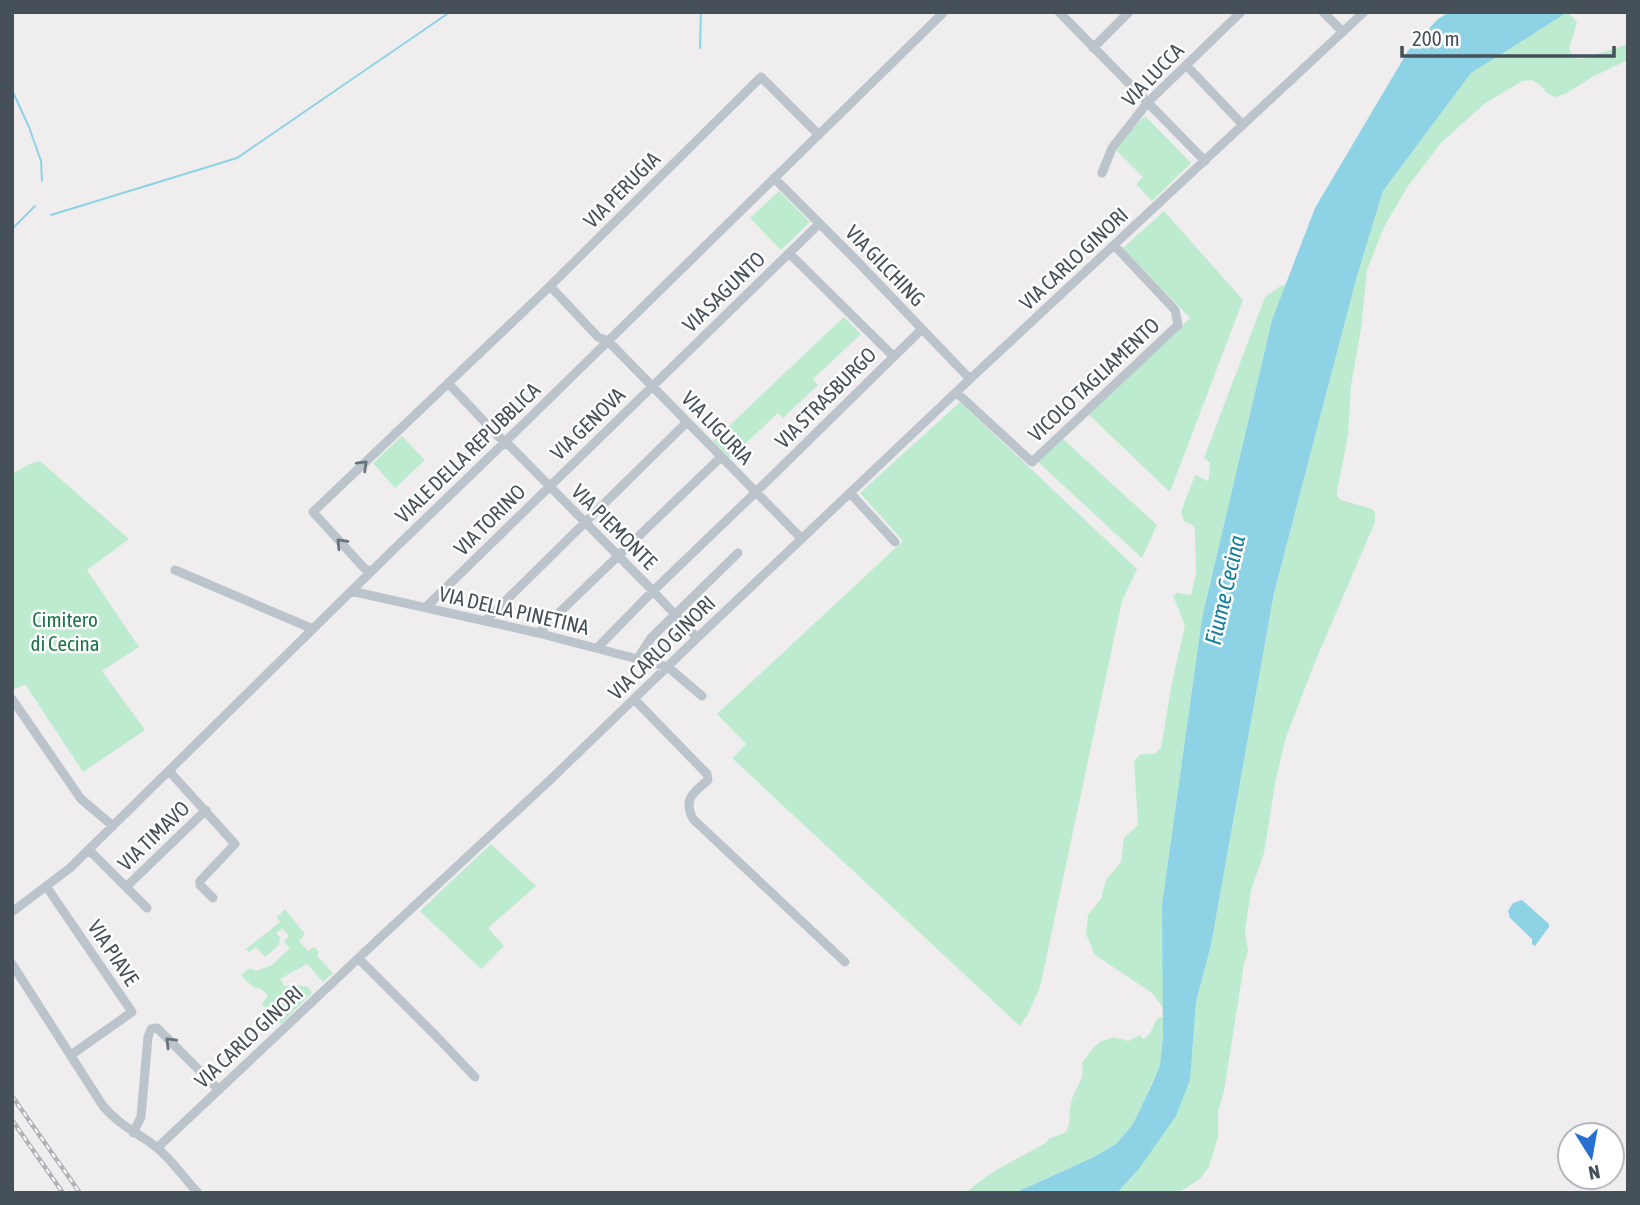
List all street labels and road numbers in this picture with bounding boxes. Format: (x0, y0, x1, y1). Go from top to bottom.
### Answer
street label: VIA LUCCA (1117, 37, 1189, 111)
street label: VIA PERUGIA (578, 146, 665, 232)
street label: VIA CARLO GINORI (1014, 202, 1132, 314)
street label: VIA GILCHING (841, 220, 930, 311)
street label: VIA SAGUNTO (677, 246, 769, 336)
street label: VICOLO TAGLIAMENTO (1023, 313, 1164, 446)
street label: VIA STRASBURGO (770, 342, 881, 453)
street label: VIALE DELLA REPUBBLICA (390, 377, 545, 527)
street label: VIA GENOVA (545, 382, 630, 464)
street label: VIA LIGURIA (677, 386, 759, 469)
street label: VIA TORINO (449, 479, 530, 560)
street label: VIA PIEMONTE (567, 479, 662, 574)
street label: VIA DELLA PINETINA (437, 581, 592, 639)
street label: VIA CARLO GINORI (603, 590, 720, 704)
street label: VIA TIMAVO (113, 796, 194, 875)
street label: VIA PIAVE (83, 915, 144, 990)
street label: VIA CARLO GINORI (189, 980, 307, 1092)

